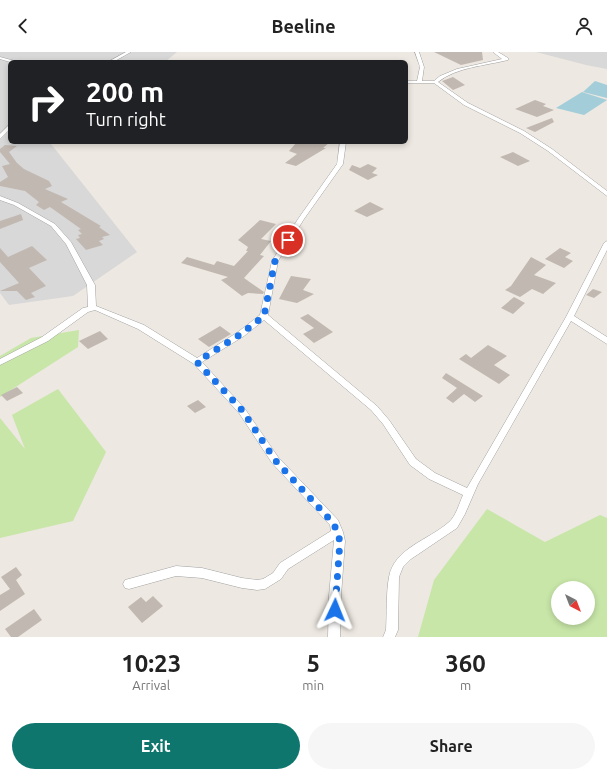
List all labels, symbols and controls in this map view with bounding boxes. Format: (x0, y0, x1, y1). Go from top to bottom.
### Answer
icon: back (12, 15, 34, 37)
icon: person (573, 15, 595, 37)
text: Beeline (271, 16, 336, 36)
icon: right (20, 76, 72, 128)
text: 200 m (86, 76, 164, 107)
text: Turn right (86, 109, 166, 129)
pin (271, 223, 305, 257)
icon: arrive (277, 229, 299, 251)
north arrow (551, 581, 595, 625)
map controls (551, 581, 595, 625)
position arrow (314, 589, 356, 631)
text: 10:23 (121, 650, 181, 677)
text: 5 (306, 650, 320, 677)
text: 360 (445, 650, 486, 677)
text: Arrival (132, 678, 170, 692)
text: min (302, 678, 324, 692)
text: m (460, 678, 471, 692)
button: Exit (12, 723, 300, 769)
button: Share (308, 723, 595, 769)

